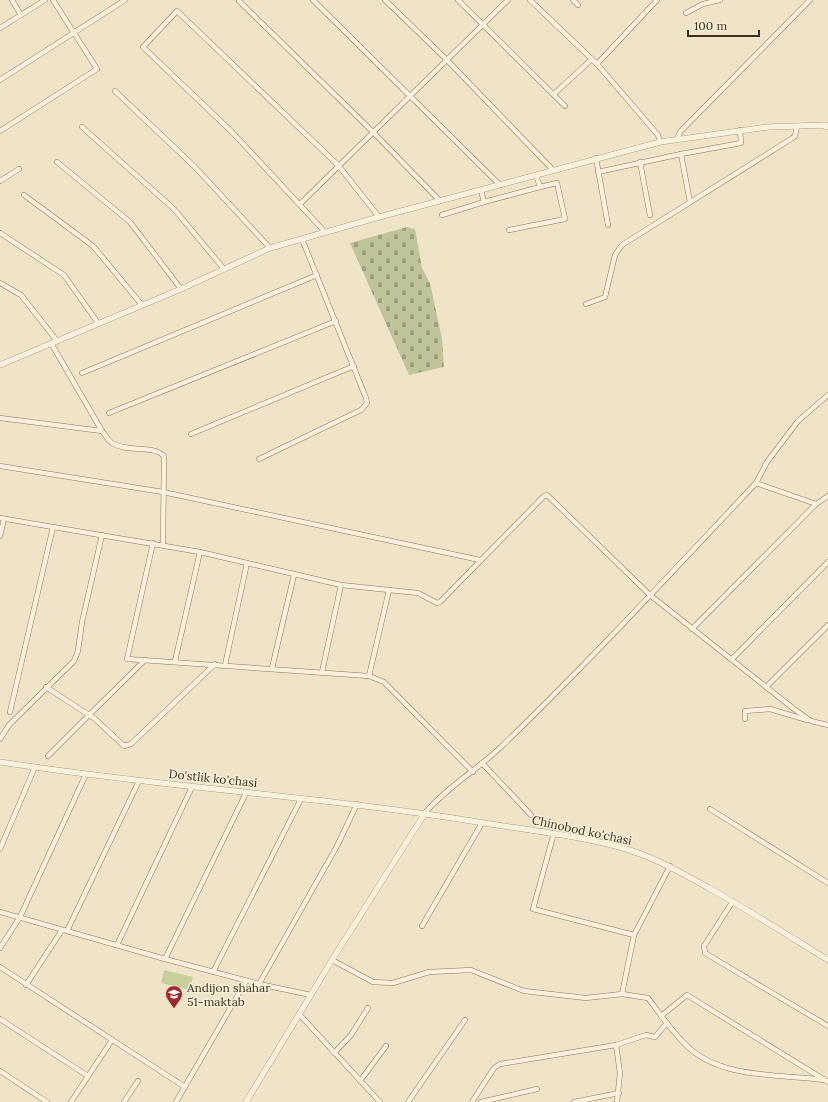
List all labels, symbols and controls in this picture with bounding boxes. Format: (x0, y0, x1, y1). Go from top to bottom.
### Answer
scale bar (688, 12, 759, 38)
text: 100 m (694, 18, 727, 33)
street label: Do'stlik ko'chasi (168, 766, 258, 790)
street label: Chinobod ko'chasi (531, 812, 633, 848)
place label: Andijon shahar 51-maktab (186, 980, 271, 1009)
school or university icon: Andijon shahar 51-maktab (164, 984, 184, 1009)

